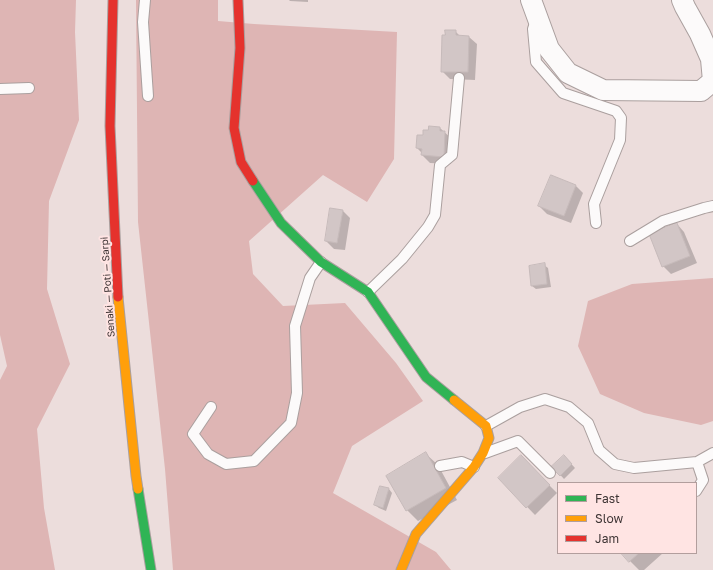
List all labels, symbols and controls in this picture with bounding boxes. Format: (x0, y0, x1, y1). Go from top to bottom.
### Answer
street label: Senaki — Poti — Sarpi (98, 236, 118, 338)
legend (557, 482, 697, 554)
text: Fast (595, 491, 620, 506)
text: Slow (595, 511, 623, 526)
text: Jam (595, 531, 619, 546)

